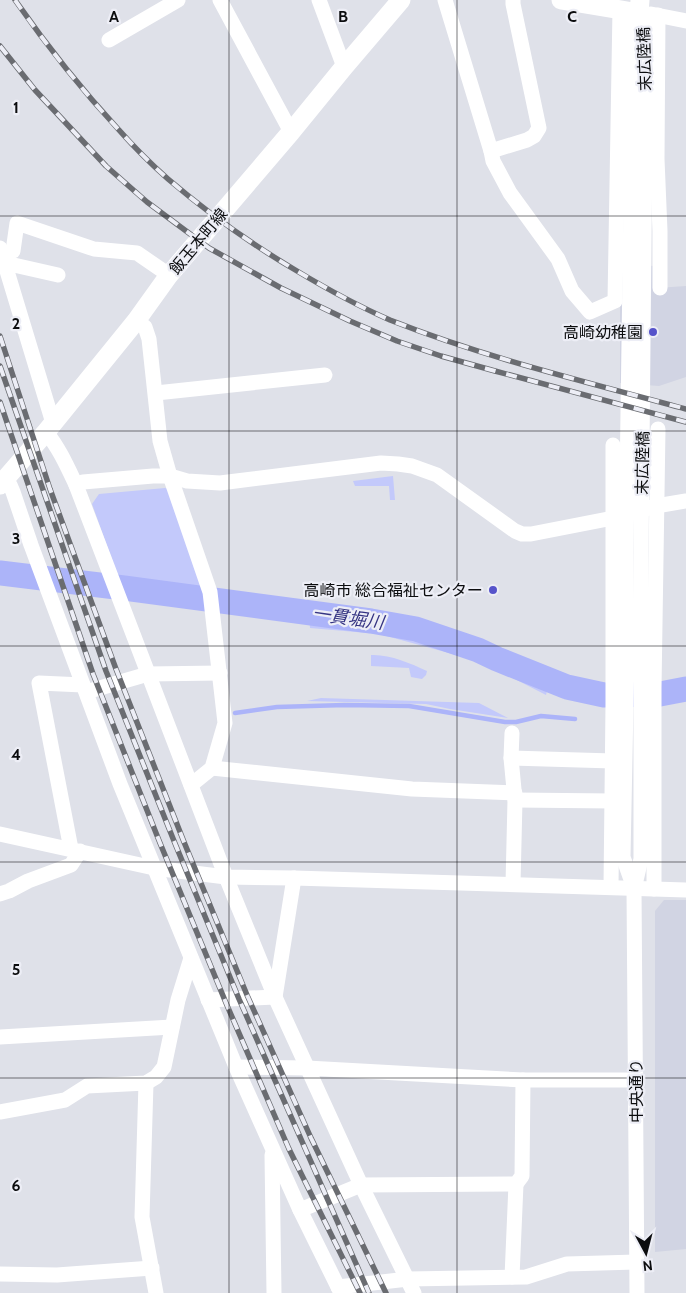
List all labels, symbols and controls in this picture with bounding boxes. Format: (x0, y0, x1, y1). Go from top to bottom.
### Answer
text: A (109, 7, 119, 26)
text: B (338, 7, 348, 26)
text: C (567, 7, 577, 26)
street label: 末広陸橋 (634, 27, 655, 91)
text: 1 (13, 98, 19, 117)
street label: 飯玉本町線 (165, 205, 231, 278)
text: 2 (12, 314, 20, 333)
place label: 高崎幼稚園 (563, 323, 643, 342)
marker: 高崎幼稚園 (647, 326, 659, 338)
street label: 末広陸橋 (632, 431, 653, 495)
text: 3 (12, 529, 20, 548)
place label: 高崎市 総合福祉センター (303, 581, 483, 600)
marker: 高崎市 総合福祉センター (487, 584, 499, 596)
water label: 一貫堀川 (311, 602, 387, 634)
text: 4 (11, 745, 21, 764)
text: 5 (12, 960, 20, 979)
street label: 中央通り (627, 1059, 646, 1123)
text: 6 (12, 1176, 21, 1195)
north arrow (621, 1228, 671, 1278)
text: N (642, 1256, 654, 1275)

